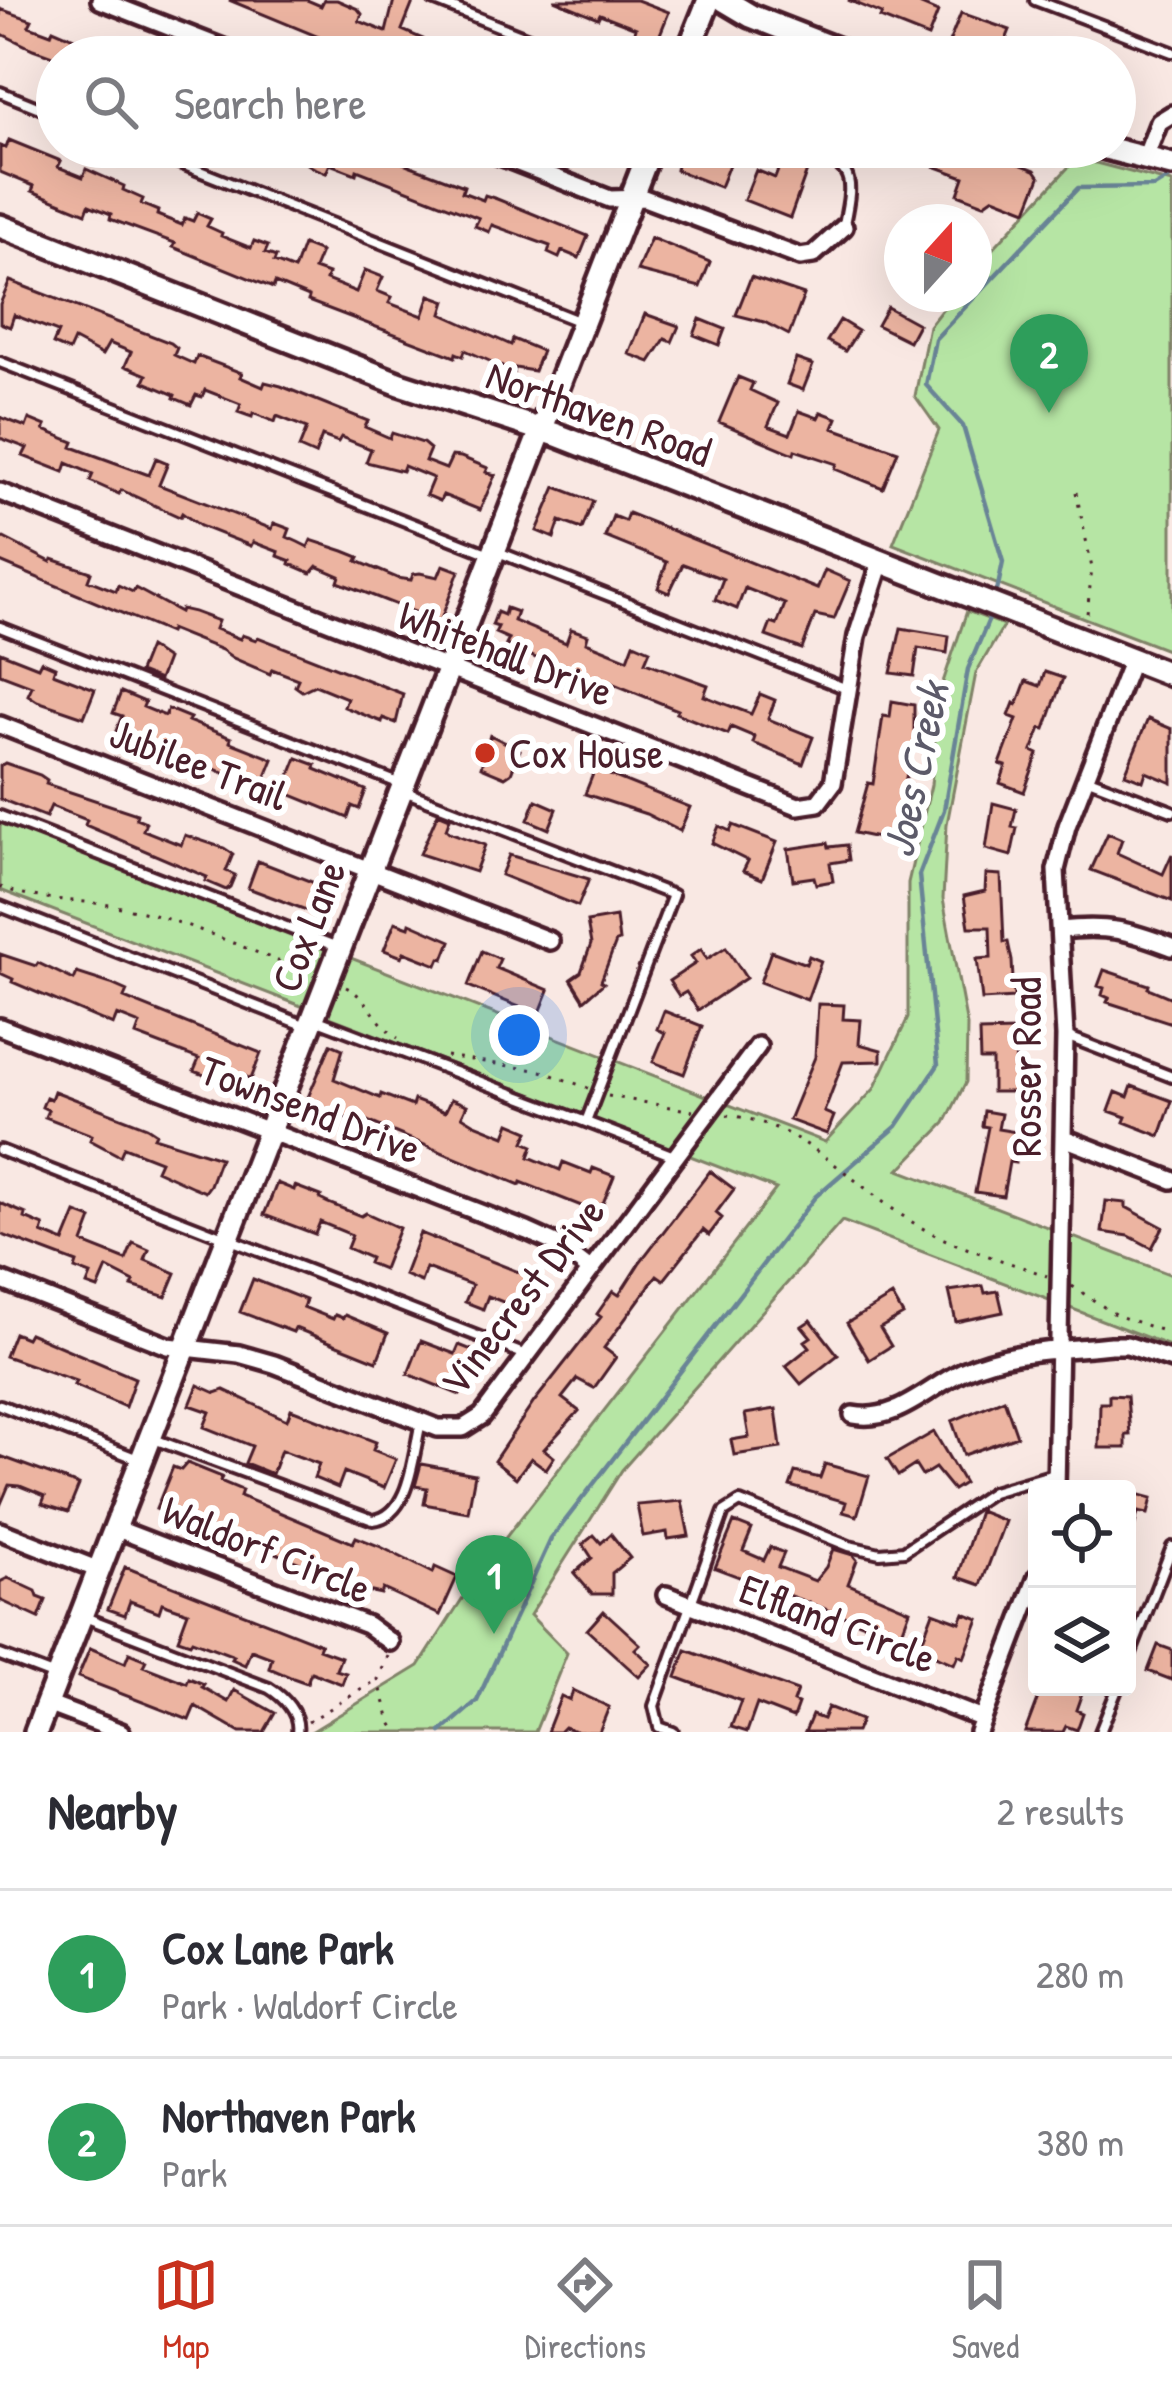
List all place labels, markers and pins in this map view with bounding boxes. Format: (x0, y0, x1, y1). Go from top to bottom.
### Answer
pin: 2 (1010, 314, 1088, 413)
place label: Cox House (509, 724, 664, 781)
marker: Cox House (472, 740, 498, 766)
pin: 1 (455, 1535, 533, 1634)

